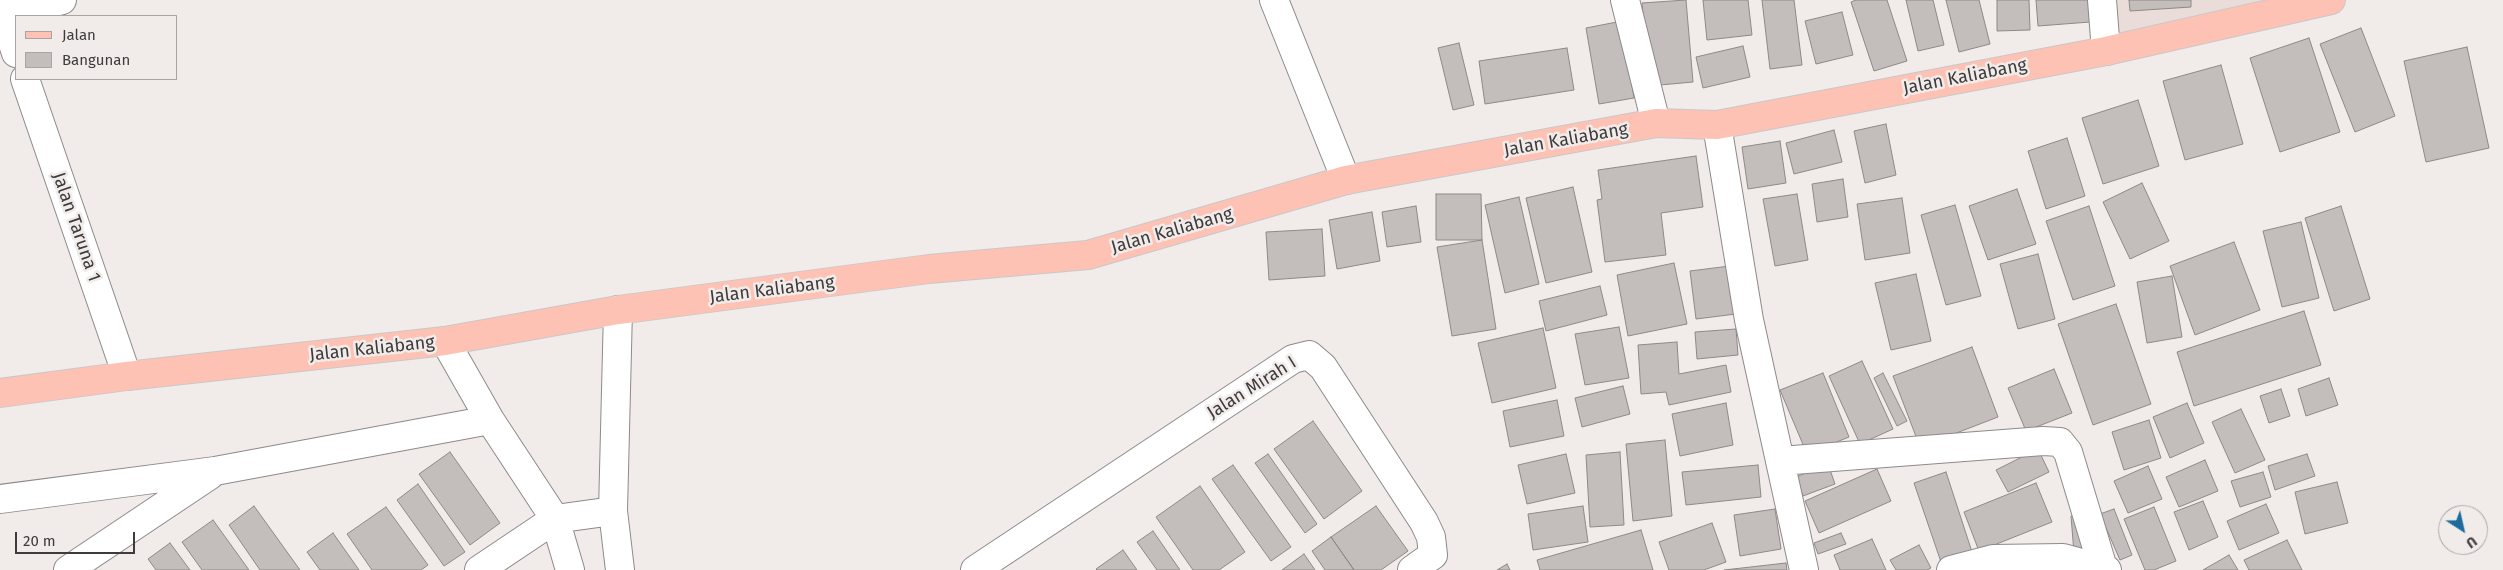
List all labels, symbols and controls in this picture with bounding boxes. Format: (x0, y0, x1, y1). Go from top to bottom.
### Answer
legend (15, 15, 178, 80)
text: Jalan (62, 26, 96, 44)
text: Bangunan (62, 51, 130, 69)
street label: Jalan Kaliabang (1901, 54, 2029, 100)
street label: Jalan Kaliabang (1502, 118, 1630, 162)
street label: Jalan Taruna 1 (47, 170, 105, 284)
street label: Jalan Kaliabang (1109, 203, 1235, 259)
street label: Jalan Kaliabang (708, 272, 836, 308)
street label: Jalan Kaliabang (308, 332, 436, 366)
street label: Jalan Mirah I (1203, 352, 1301, 424)
north arrow (2438, 505, 2488, 555)
scale bar (18, 522, 138, 554)
text: 20 m (23, 532, 56, 550)
text: U (2463, 532, 2480, 551)

